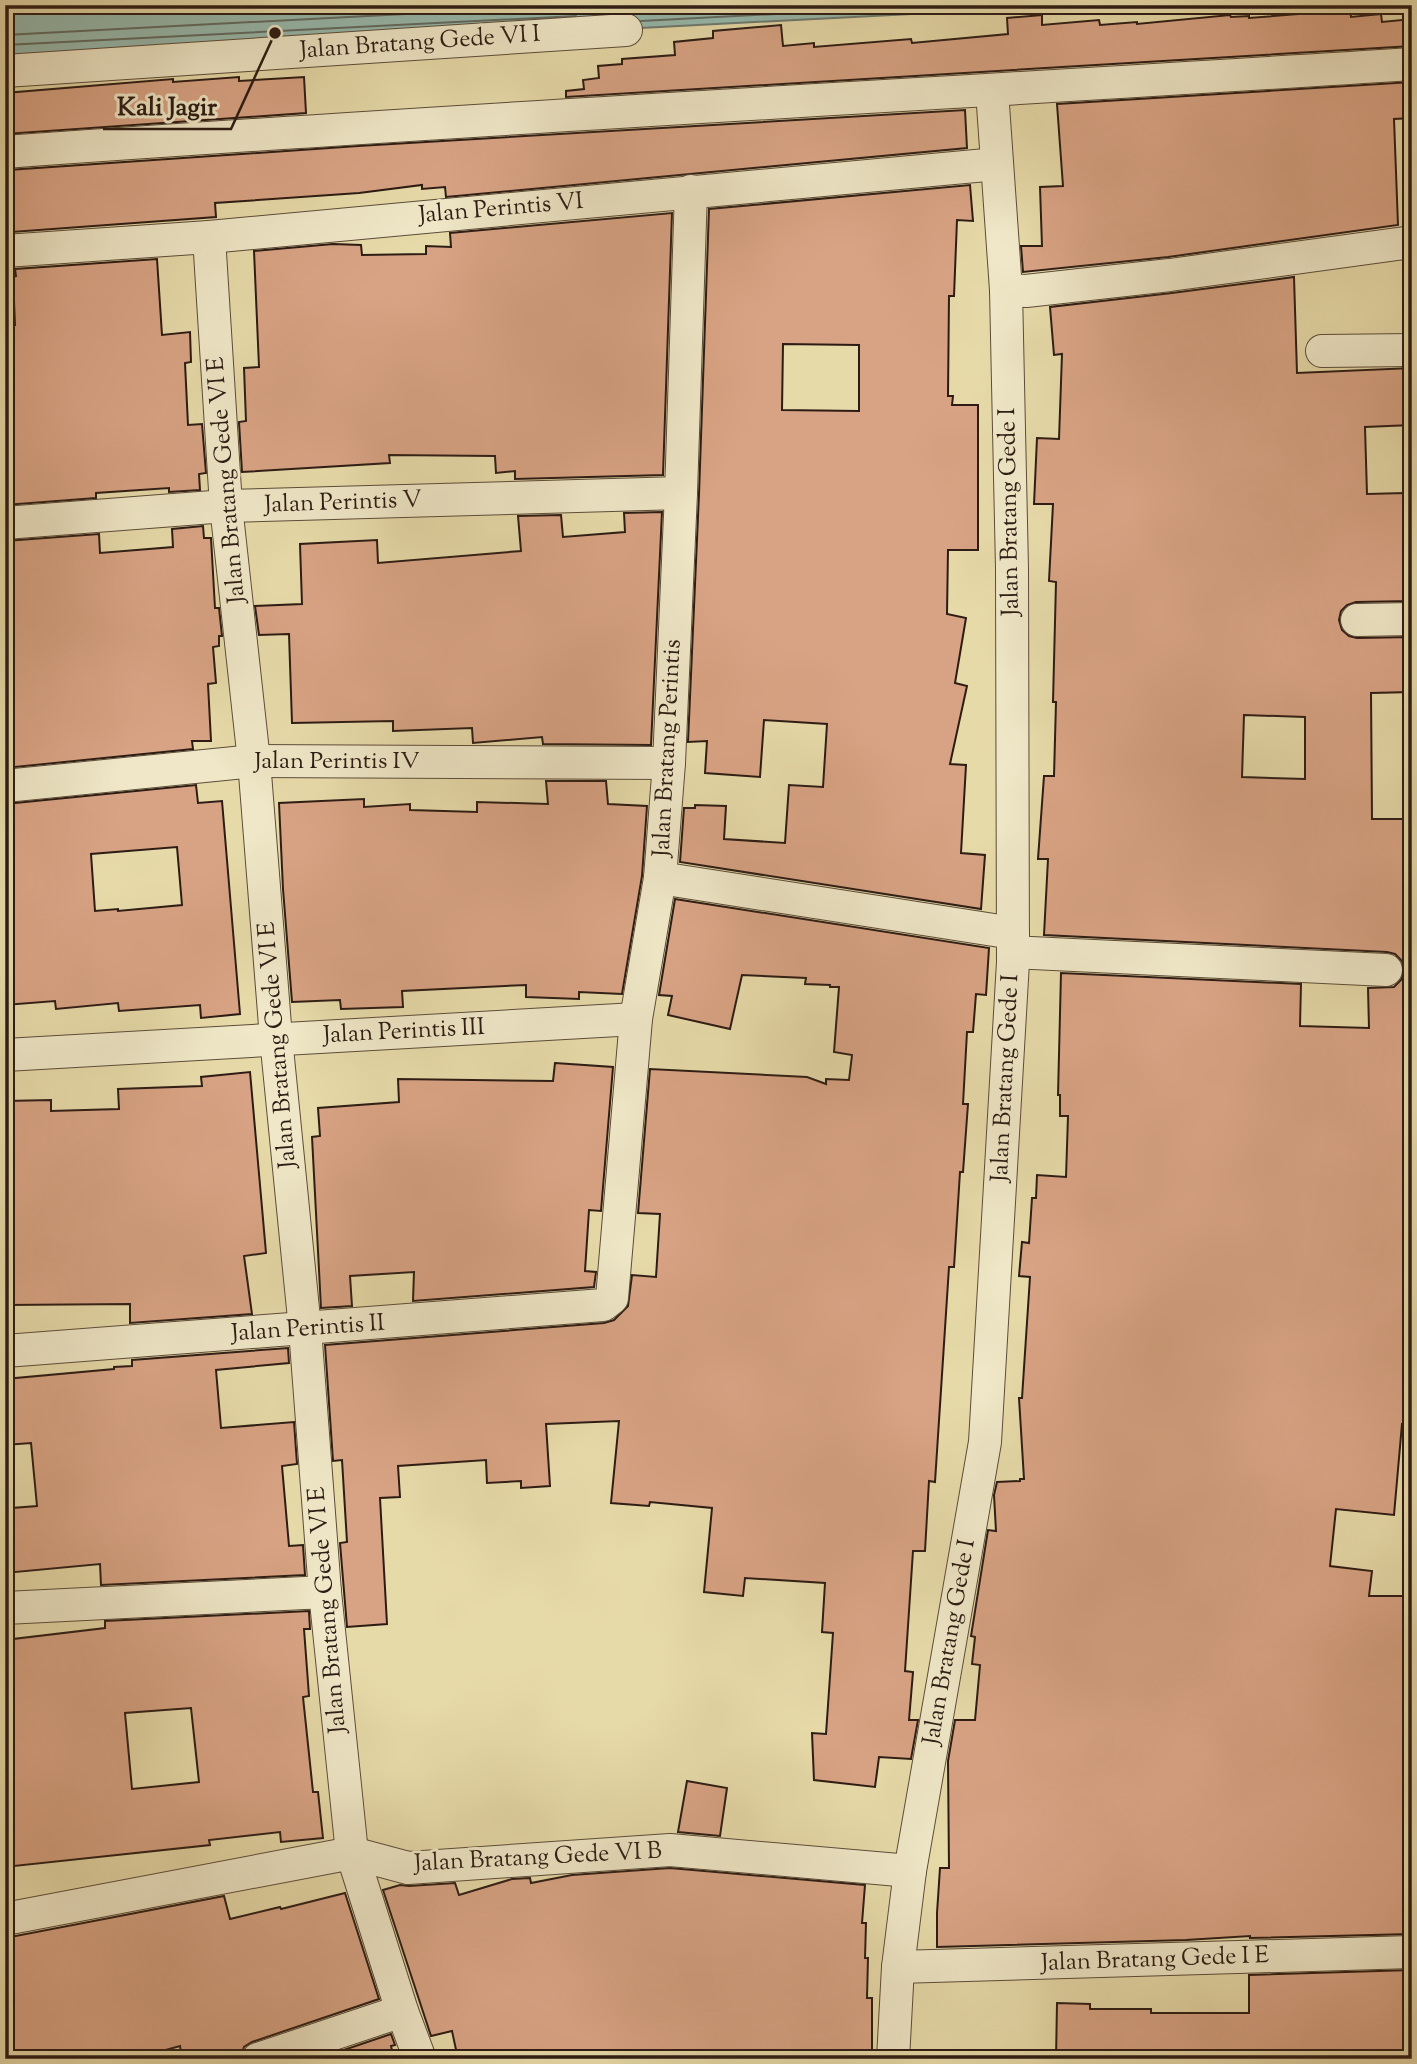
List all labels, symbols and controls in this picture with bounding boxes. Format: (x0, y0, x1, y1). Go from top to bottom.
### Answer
street label: Jalan Bratang Gede VI I (297, 18, 541, 68)
callout: Kali Jagir (103, 82, 231, 129)
text: Kali Jagir (117, 90, 217, 127)
street label: Jalan Perintis VI (415, 185, 585, 233)
street label: Jalan Bratang Gede VI E (199, 355, 255, 607)
street label: Jalan Bratang Gede I (991, 407, 1029, 618)
street label: Jalan Perintis V (262, 483, 422, 523)
street label: Jalan Bratang Perintis (645, 638, 691, 860)
street label: Jalan Perintis IV (252, 745, 420, 779)
street label: Jalan Bratang Gede VI E (250, 920, 306, 1172)
street label: Jalan Bratang Gede I (983, 973, 1028, 1185)
street label: Jalan Perintis III (320, 1011, 486, 1053)
street label: Jalan Perintis II (228, 1307, 386, 1351)
street label: Jalan Bratang Gede VI E (300, 1485, 356, 1737)
street label: Jalan Bratang Gede I (915, 1536, 985, 1750)
street label: Jalan Bratang Gede VI B (411, 1835, 663, 1882)
street label: Jalan Bratang Gede I E (1038, 1939, 1270, 1981)

